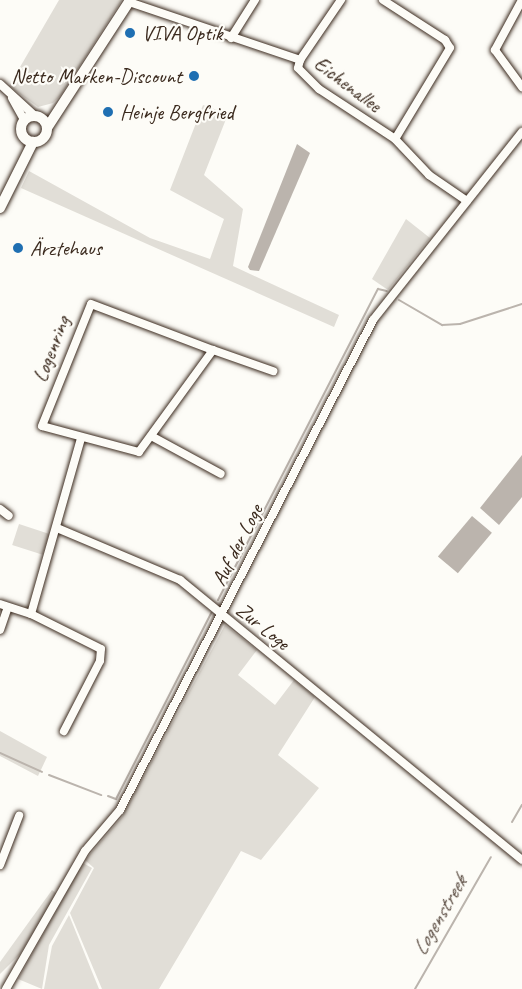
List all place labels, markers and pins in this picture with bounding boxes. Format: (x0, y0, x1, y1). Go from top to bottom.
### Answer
place label: VIVA Optik (142, 20, 223, 46)
marker: VIVA Optik (123, 26, 137, 40)
place label: Netto Marken-Discount (11, 63, 182, 89)
marker: Netto Marken-Discount (187, 69, 201, 83)
place label: Heinje Bergfried (120, 99, 234, 125)
marker: Heinje Bergfried (101, 105, 115, 119)
place label: Ärztehaus (30, 235, 102, 261)
marker: Ärztehaus (11, 241, 25, 255)

